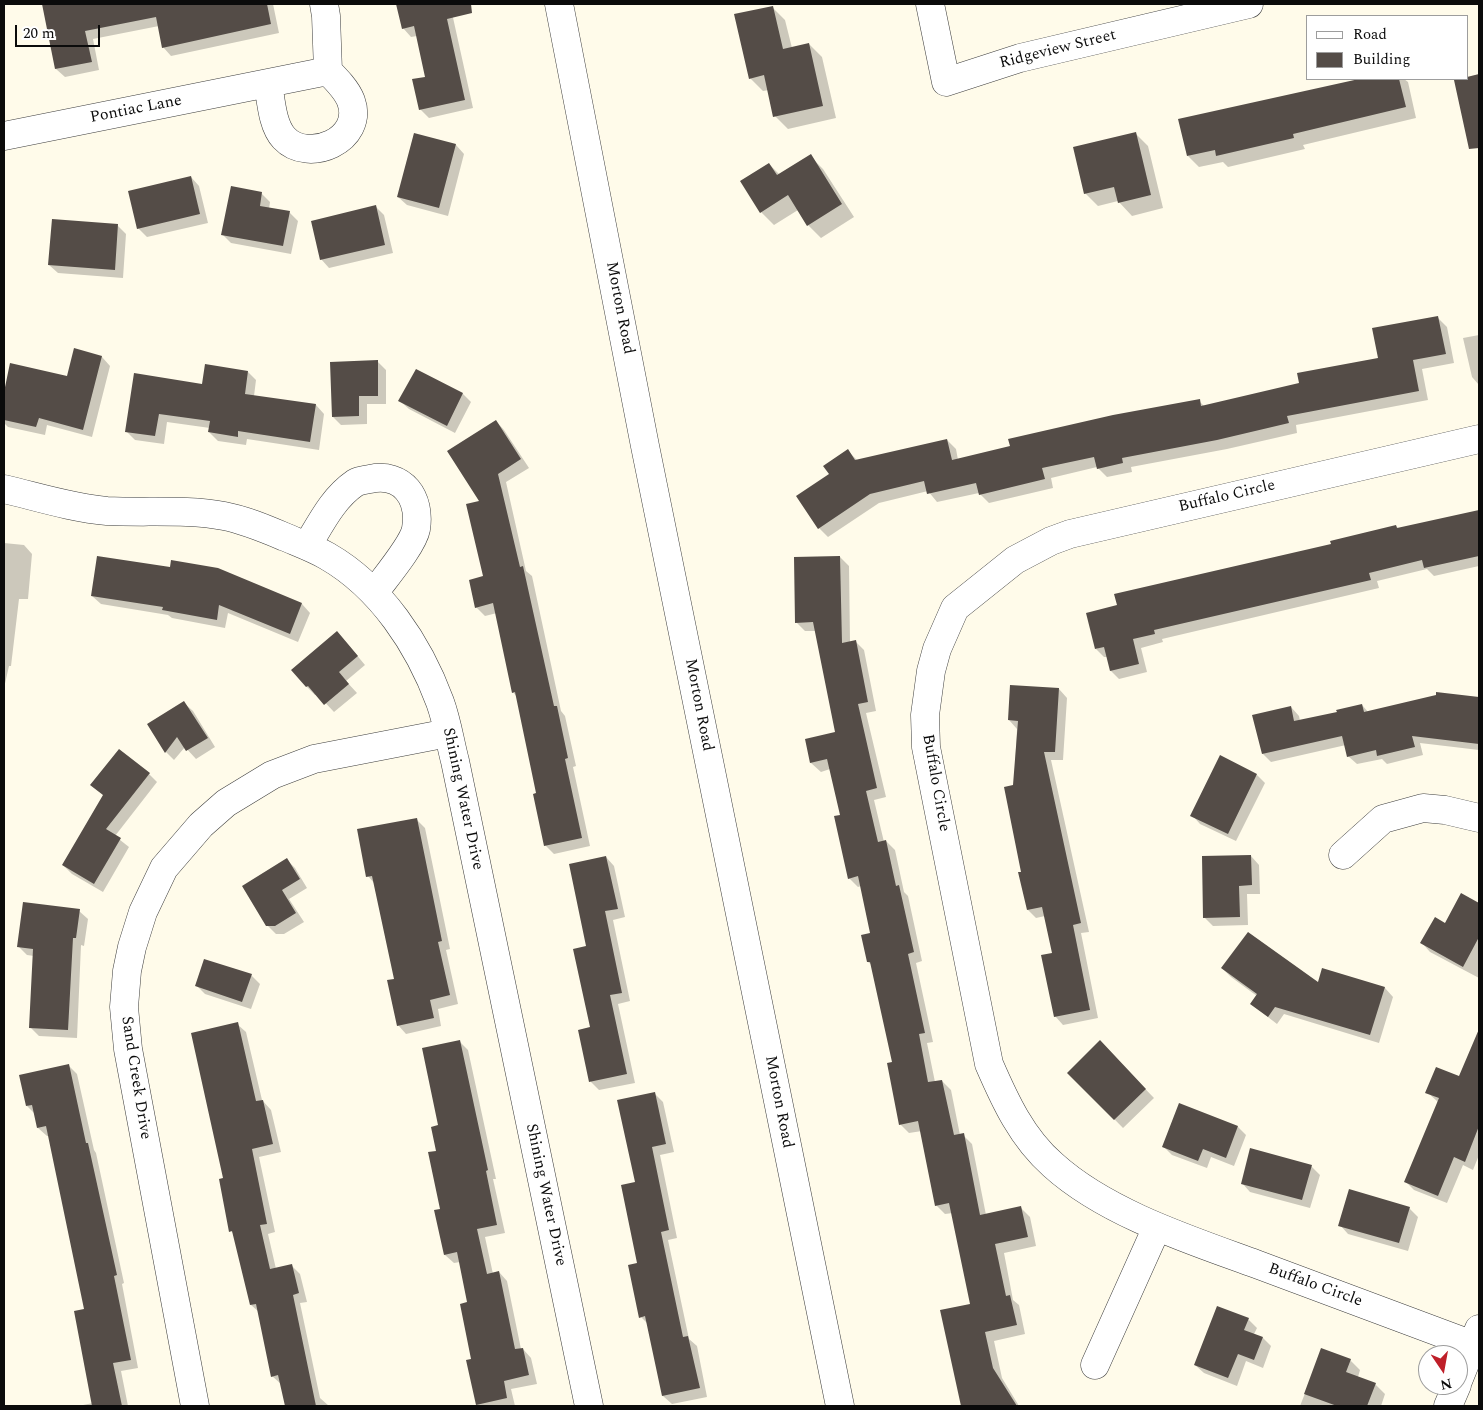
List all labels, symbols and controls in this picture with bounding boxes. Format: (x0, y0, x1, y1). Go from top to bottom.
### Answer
scale bar (18, 15, 102, 47)
legend (1306, 15, 1468, 80)
text: 20 m (23, 22, 55, 45)
text: Road (1353, 23, 1387, 46)
street label: Ridgeview Street (998, 26, 1118, 74)
text: Building (1353, 48, 1410, 71)
street label: Pontiac Lane (89, 92, 183, 128)
street label: Morton Road (601, 260, 637, 356)
street label: Buffalo Circle (1177, 477, 1277, 517)
street label: Morton Road (680, 657, 716, 753)
street label: Shining Water Drive (438, 726, 486, 872)
street label: Buffalo Circle (917, 733, 953, 833)
street label: Sand Creek Drive (116, 1015, 154, 1141)
street label: Morton Road (760, 1054, 796, 1150)
street label: Shining Water Drive (521, 1122, 569, 1268)
street label: Buffalo Circle (1265, 1260, 1365, 1312)
north arrow (1418, 1345, 1468, 1395)
text: N (1438, 1373, 1454, 1396)

